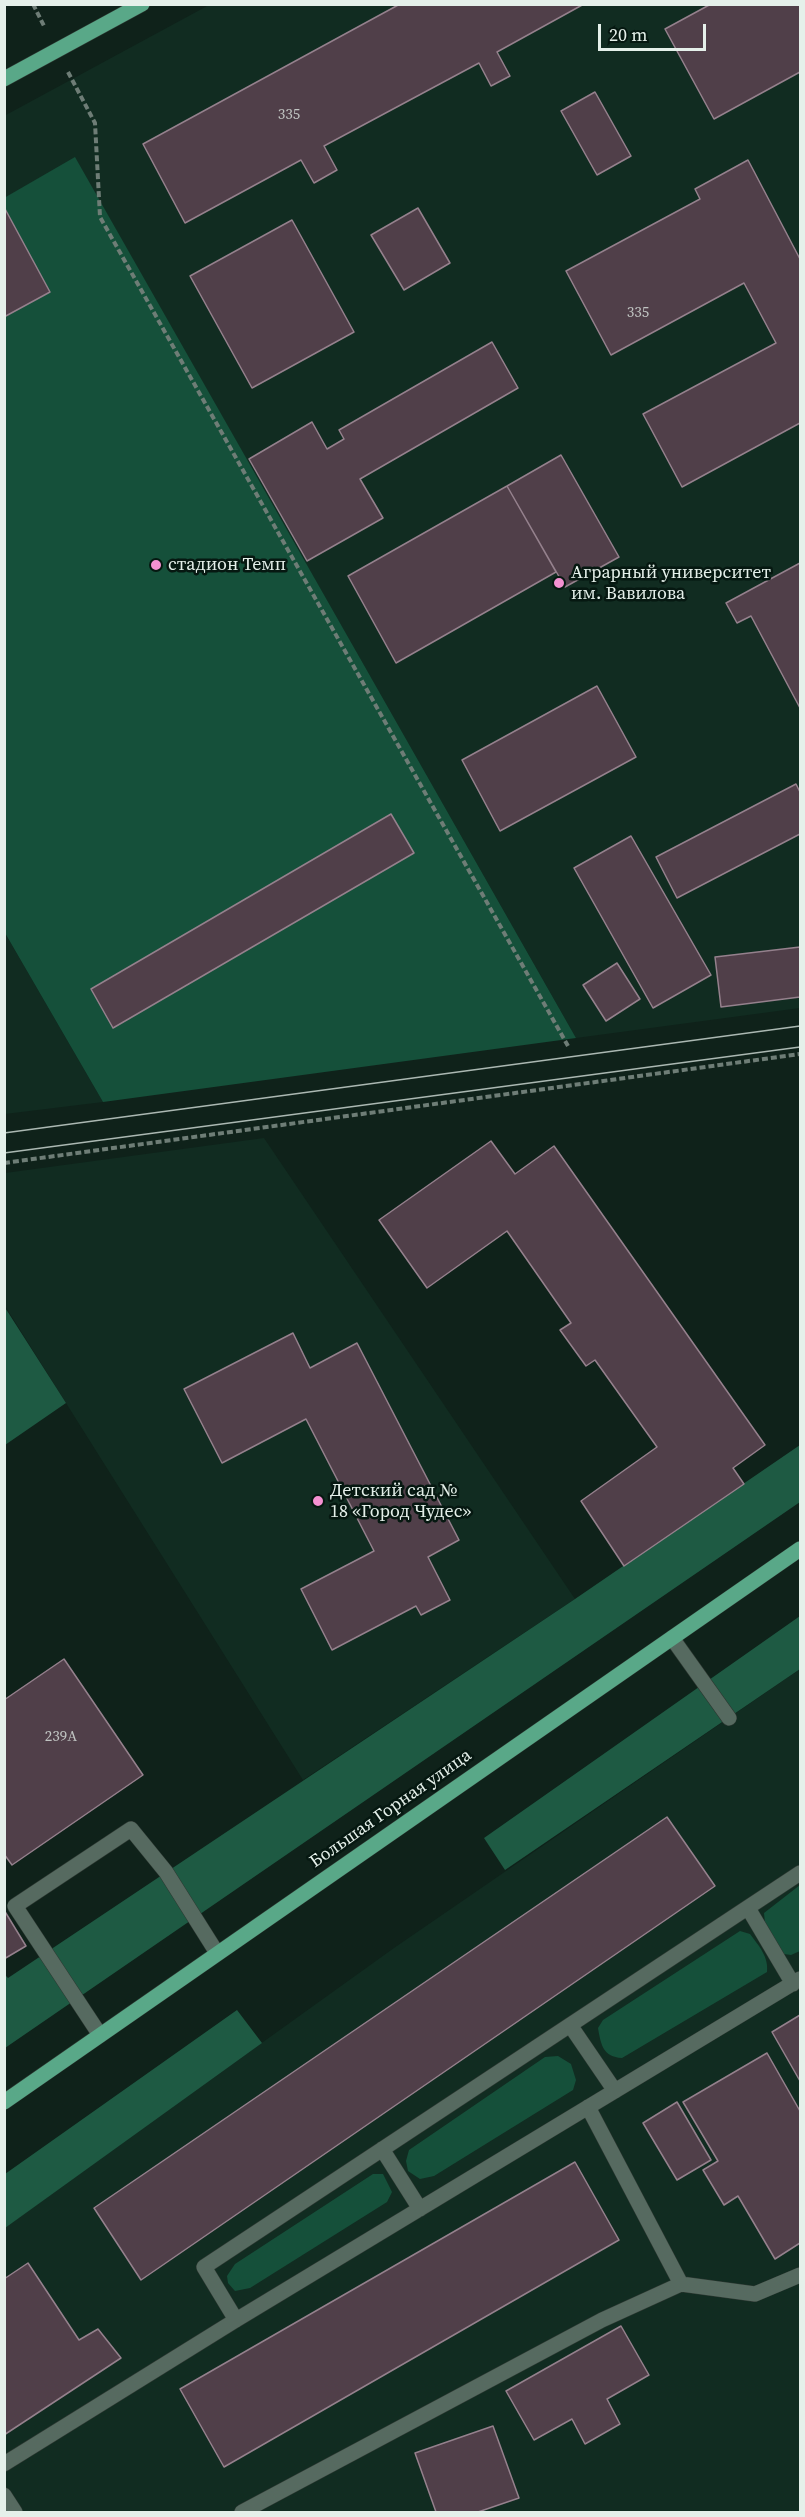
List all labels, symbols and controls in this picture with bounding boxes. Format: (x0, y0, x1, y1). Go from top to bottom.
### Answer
scale bar (601, 12, 709, 50)
text: 20 m (609, 22, 647, 47)
house number: 335 (278, 106, 300, 124)
house number: 335 (627, 304, 649, 322)
place label: стадион Темп (168, 554, 286, 576)
marker: стадион Темп (149, 558, 163, 572)
place label: Аграрный университет им. Вавилова (571, 562, 771, 604)
marker: Аграрный университет им. Вавилова (552, 576, 566, 590)
place label: Детский сад № 18 «Город Чудес» (330, 1480, 471, 1522)
marker: Детский сад № 18 «Город Чудес» (311, 1494, 325, 1508)
house number: 239А (45, 1728, 77, 1746)
street label: Большая Горная улица (306, 1745, 476, 1873)

